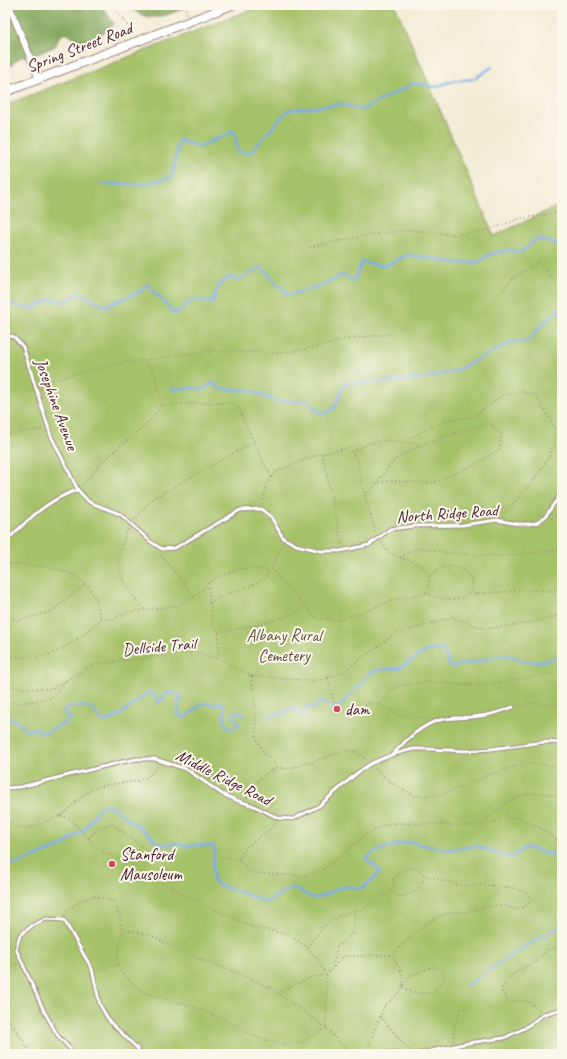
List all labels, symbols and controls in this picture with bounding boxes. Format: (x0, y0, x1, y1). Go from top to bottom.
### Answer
street label: Spring Street Road (23, 16, 138, 77)
street label: Josephine Avenue (30, 354, 83, 454)
street label: North Ridge Road (396, 499, 501, 528)
park label: Albany Rural Cemetery (247, 625, 325, 666)
street label: Dellside Trail (122, 633, 200, 660)
place label: dam (345, 699, 371, 720)
marker: dam (332, 704, 342, 714)
street label: Middle Ridge Road (173, 744, 277, 812)
place label: Stanford Mausoleum (120, 844, 182, 885)
marker: Stanford Mausoleum (107, 859, 117, 869)

